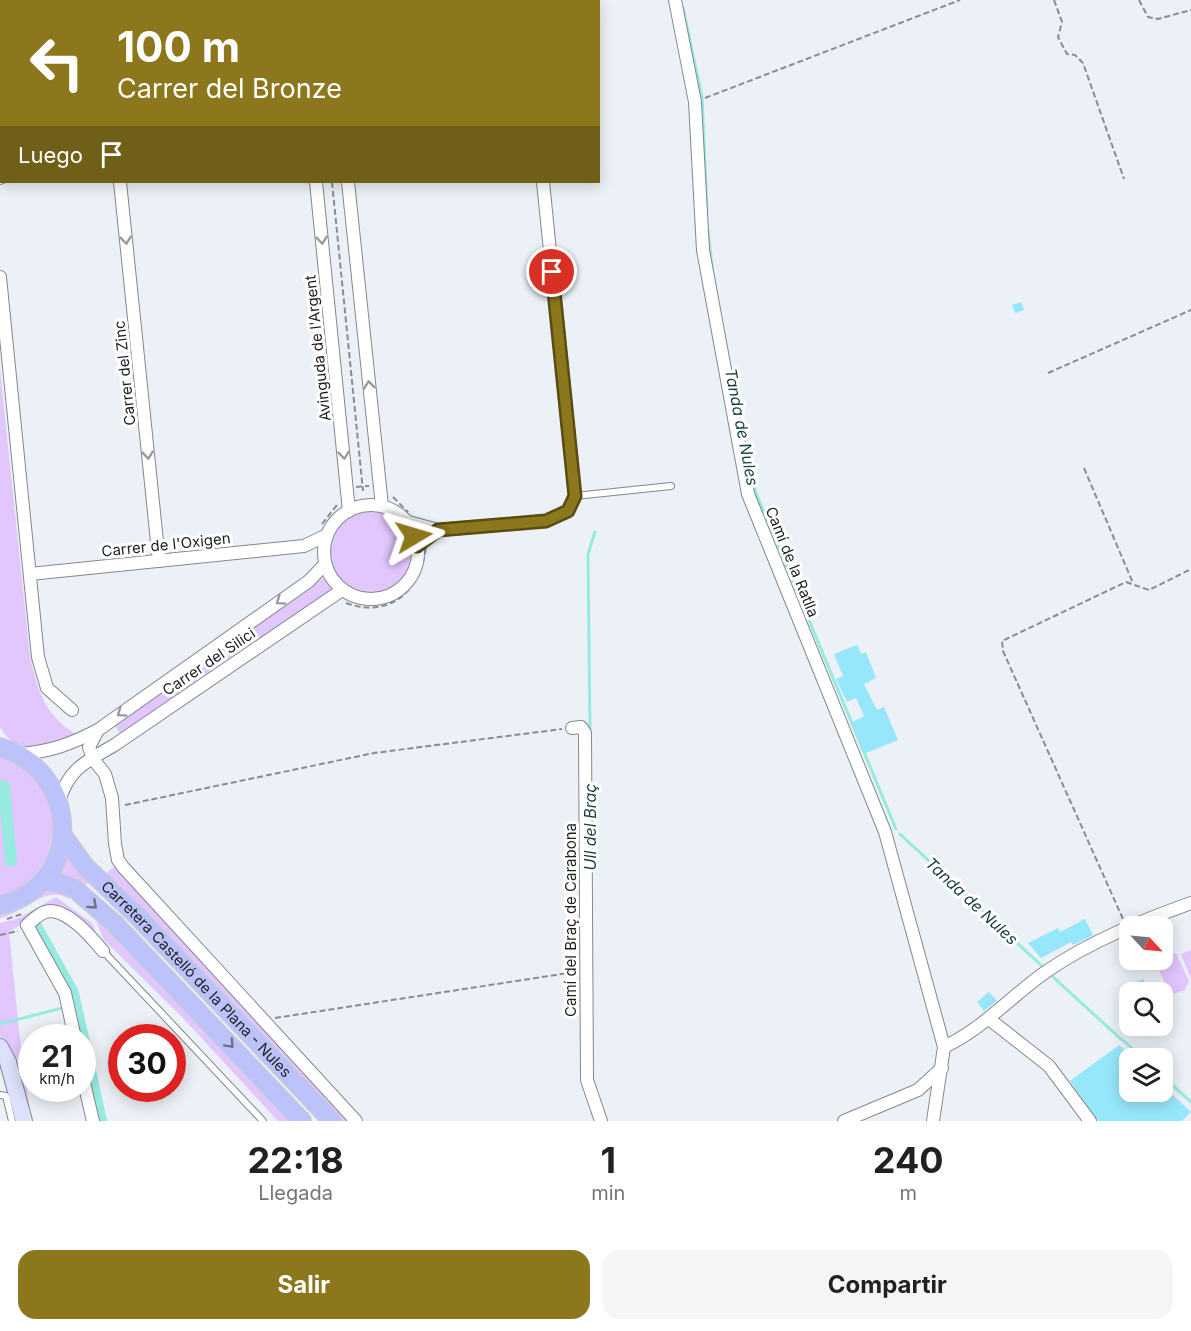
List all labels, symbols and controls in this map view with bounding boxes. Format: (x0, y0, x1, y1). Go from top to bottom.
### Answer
text: 100 m (117, 21, 240, 72)
icon: left (18, 24, 96, 102)
text: Carrer del Bronze (117, 72, 342, 105)
icon: arrive (95, 138, 128, 171)
text: Luego (18, 142, 83, 168)
one-way arrow (119, 235, 132, 244)
one-way arrow (315, 235, 328, 244)
pin (526, 246, 577, 297)
icon: arrive (535, 255, 568, 288)
street label: Avinguda de l'Argent (300, 274, 335, 422)
street label: Carrer del Zinc (110, 320, 139, 427)
water label: Tanda de Nules (721, 367, 763, 487)
one-way arrow (363, 381, 376, 390)
one-way arrow (141, 450, 154, 459)
one-way arrow (337, 450, 350, 459)
position arrow (382, 504, 446, 568)
street label: Camí de la Ratlla (762, 504, 823, 620)
street label: Carrer de l'Oxigen (100, 528, 231, 561)
one-way arrow (276, 594, 287, 605)
street label: Carrer del Silici (159, 624, 259, 700)
one-way arrow (117, 706, 128, 717)
water label: Ull del Braç (580, 784, 600, 870)
street label: Camí del Braç de Carabona (561, 823, 580, 1017)
water label: Tanda de Nules (922, 853, 1022, 949)
street label: Carretera Castelló de la Plana - Nules (97, 877, 296, 1081)
one-way arrow (87, 898, 97, 909)
north arrow (1119, 916, 1173, 970)
map controls (1119, 916, 1173, 1102)
button: search (1119, 982, 1173, 1036)
speed limit sign: 30 (108, 1024, 186, 1102)
one-way arrow (223, 1037, 234, 1048)
text: 21 (41, 1038, 73, 1074)
button: layers (1119, 1048, 1173, 1102)
text: km/h (39, 1069, 75, 1088)
text: 22:18 (247, 1138, 344, 1182)
text: 1 (601, 1138, 616, 1182)
text: 240 (873, 1138, 944, 1182)
text: Llegada (258, 1181, 333, 1205)
text: min (591, 1181, 625, 1205)
text: m (899, 1181, 917, 1205)
button: Salir (18, 1250, 590, 1319)
button: Compartir (602, 1250, 1173, 1319)

